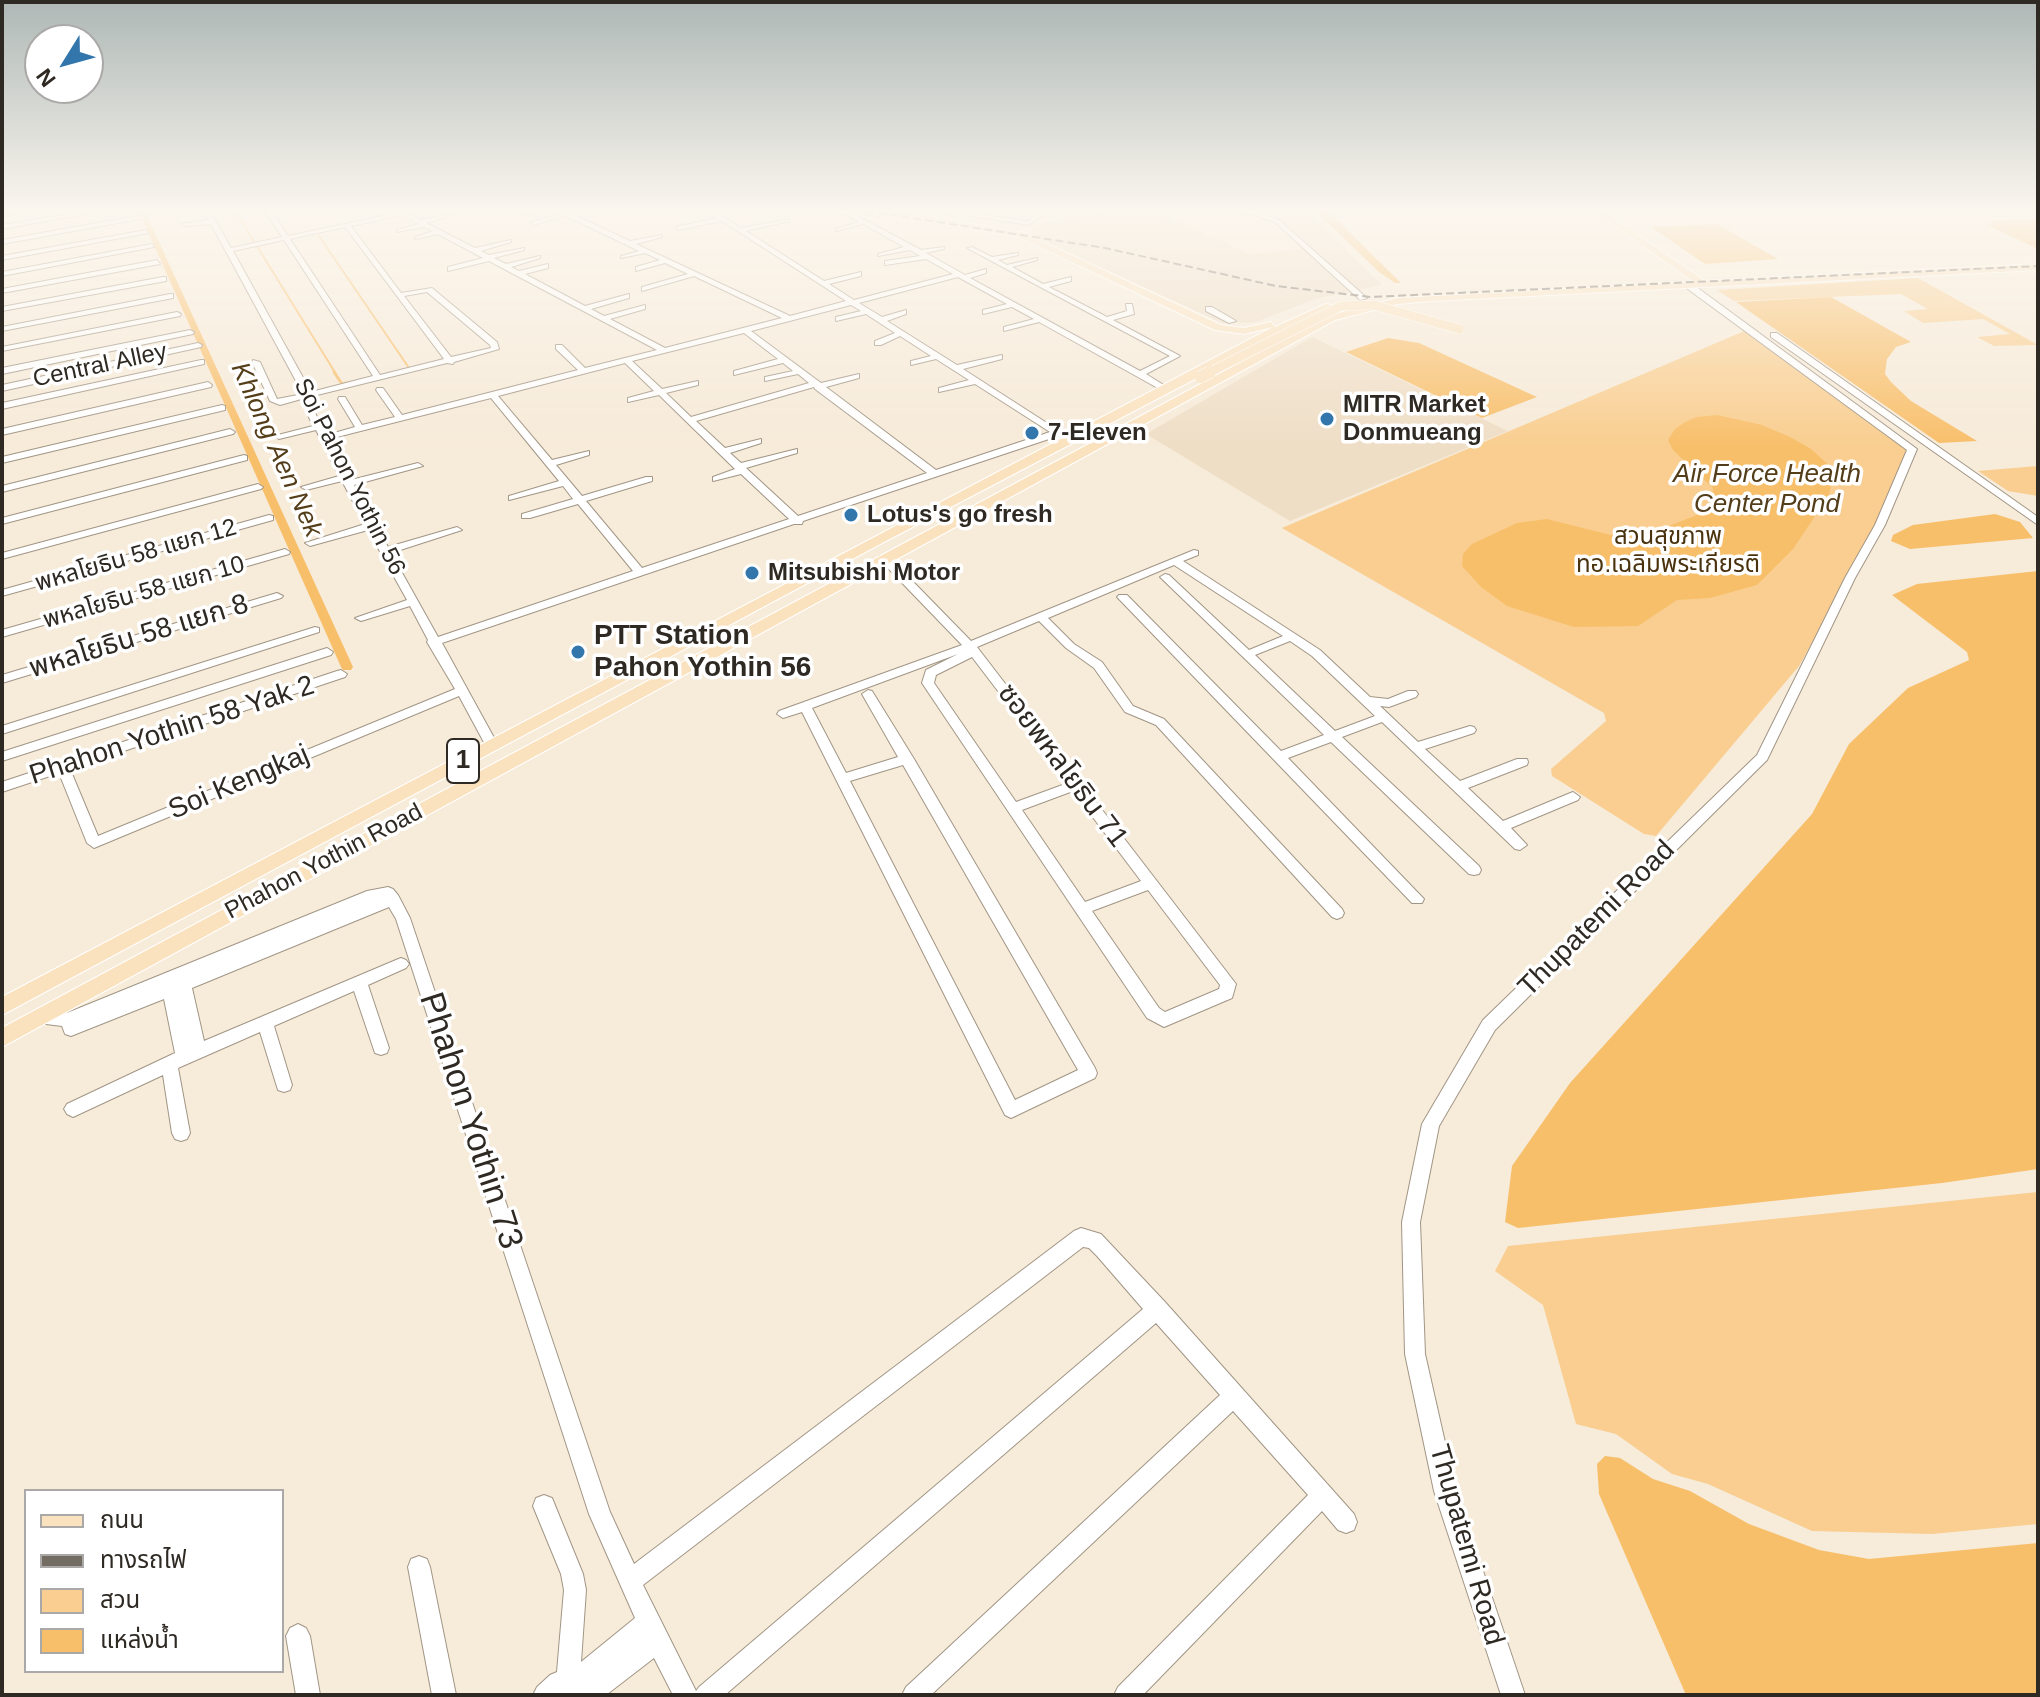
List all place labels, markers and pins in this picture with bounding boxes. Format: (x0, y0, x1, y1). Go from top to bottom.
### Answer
place label: MITR Market Donmueang (1343, 391, 1486, 447)
marker: MITR Market Donmueang (1318, 410, 1336, 428)
place label: 7-Eleven (1048, 419, 1147, 447)
marker: 7-Eleven (1023, 424, 1041, 442)
place label: Lotus's go fresh (867, 501, 1053, 529)
marker: Lotus's go fresh (842, 506, 860, 524)
place label: Mitsubishi Motor (768, 559, 960, 587)
marker: Mitsubishi Motor (743, 564, 761, 582)
place label: PTT Station Pahon Yothin 56 (594, 619, 811, 685)
marker: PTT Station Pahon Yothin 56 (569, 643, 587, 661)

